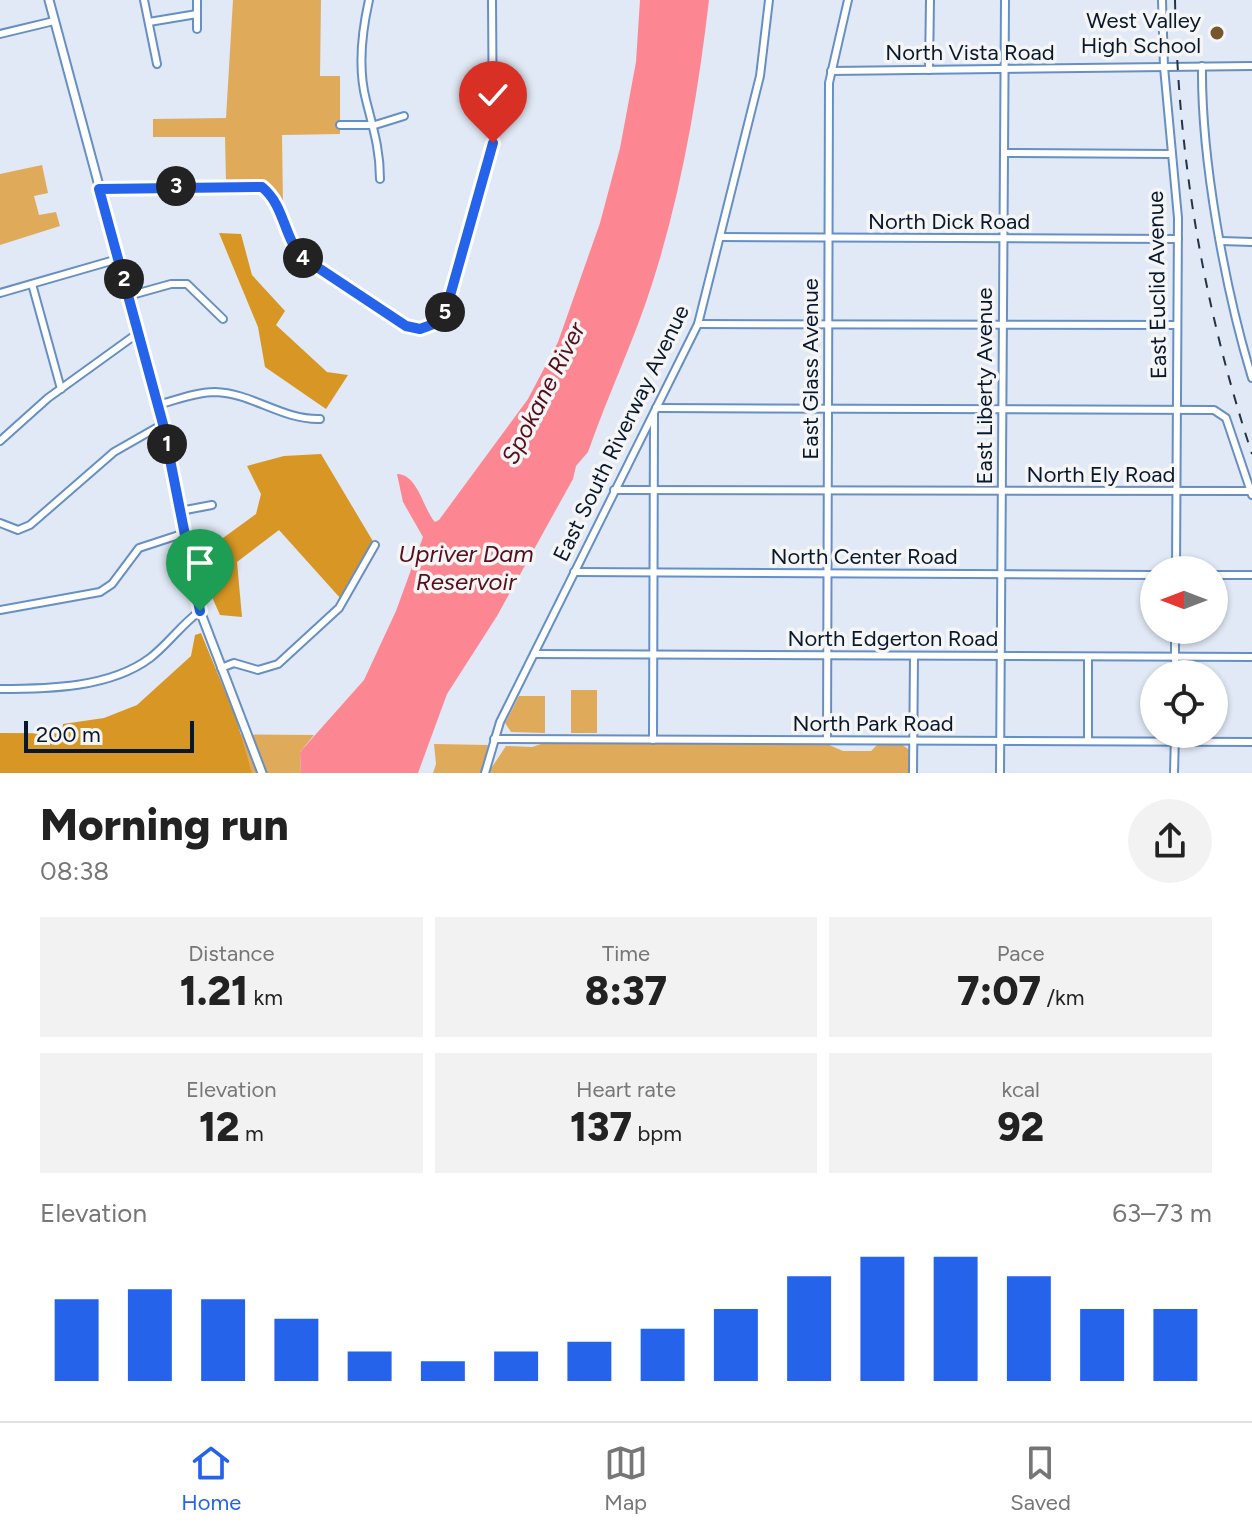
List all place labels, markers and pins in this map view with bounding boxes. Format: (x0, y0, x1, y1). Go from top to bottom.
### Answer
place label: West Valley High School (1081, 7, 1201, 59)
marker: West Valley High School (1208, 24, 1226, 42)
pin (459, 61, 527, 143)
pin: 3 (156, 166, 196, 206)
pin: 4 (283, 238, 323, 278)
pin: 2 (104, 259, 144, 299)
pin: 5 (425, 292, 465, 332)
pin: 1 (147, 424, 187, 464)
pin (166, 529, 234, 611)

